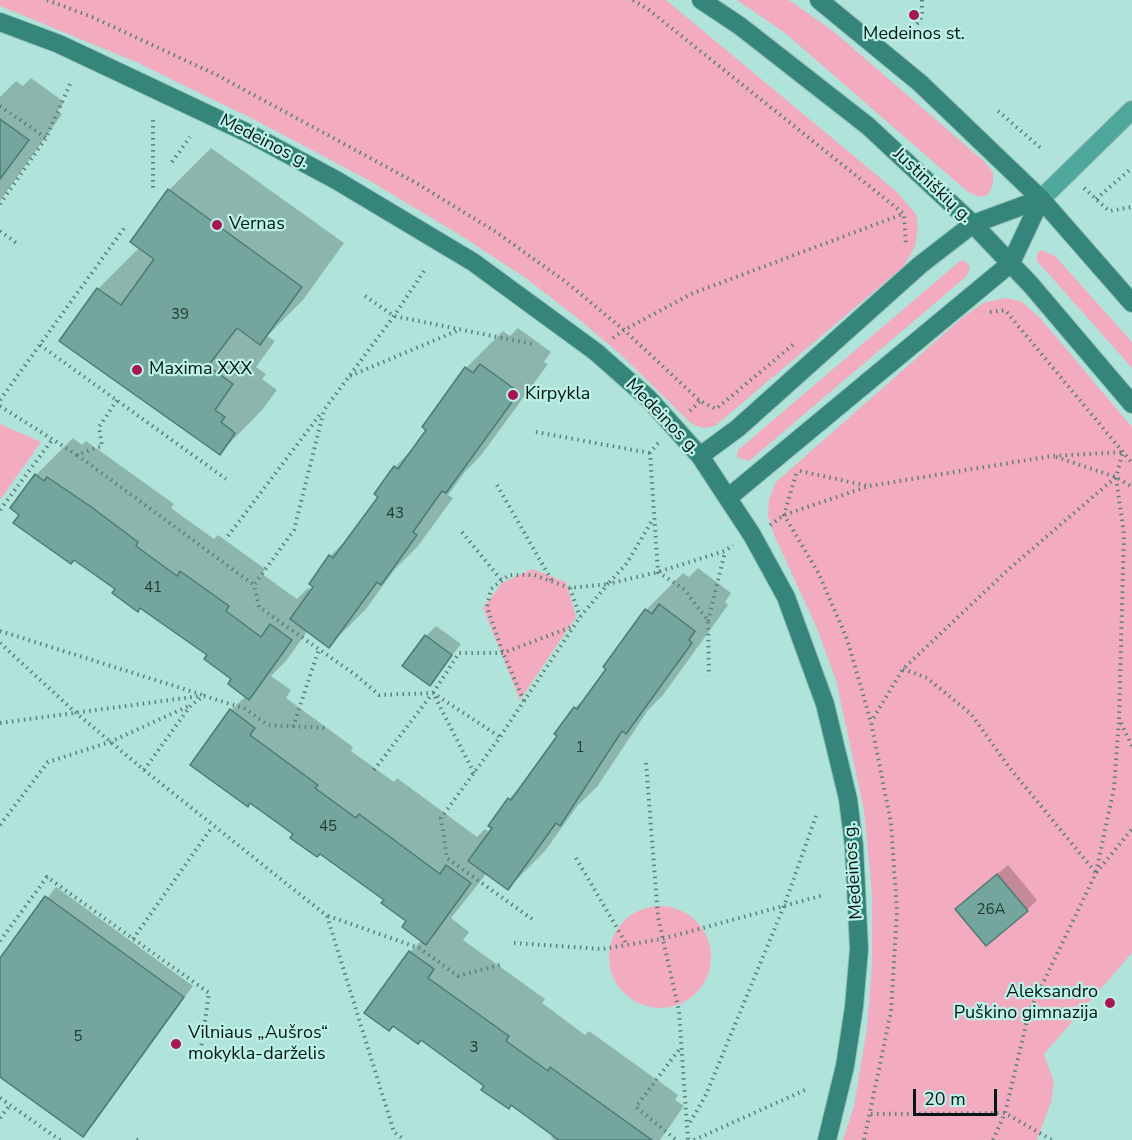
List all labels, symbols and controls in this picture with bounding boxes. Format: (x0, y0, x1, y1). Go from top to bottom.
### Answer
marker: Medeinos st. (907, 8, 921, 22)
place label: Medeinos st. (863, 24, 965, 46)
street label: Medeinos g. (216, 110, 312, 174)
street label: Justiniškių g. (888, 144, 976, 228)
place label: Vernas (229, 214, 285, 236)
marker: Vernas (210, 218, 224, 232)
house number: 39 (171, 306, 189, 324)
place label: Maxima XXX (149, 359, 252, 381)
marker: Maxima XXX (130, 363, 144, 377)
street label: Medeinos g. (620, 374, 704, 460)
place label: Kirpykla (525, 384, 590, 406)
marker: Kirpykla (506, 388, 520, 402)
house number: 43 (386, 505, 404, 523)
house number: 41 (144, 579, 162, 597)
house number: 1 (576, 739, 584, 757)
house number: 45 (319, 818, 337, 836)
street label: Medeinos g. (840, 822, 868, 920)
house number: 26A (977, 901, 1005, 919)
place label: Aleksandro Puškino gimnazija (954, 982, 1098, 1024)
marker: Aleksandro Puškino gimnazija (1103, 996, 1117, 1010)
place label: Vilniaus „Aušros“ mokykla-darželis (188, 1023, 328, 1066)
house number: 5 (74, 1028, 82, 1046)
marker: Vilniaus „Aušros“ mokykla-darželis (169, 1037, 183, 1051)
house number: 3 (470, 1039, 478, 1057)
scale bar (916, 1077, 1000, 1115)
text: 20 m (924, 1087, 966, 1111)

